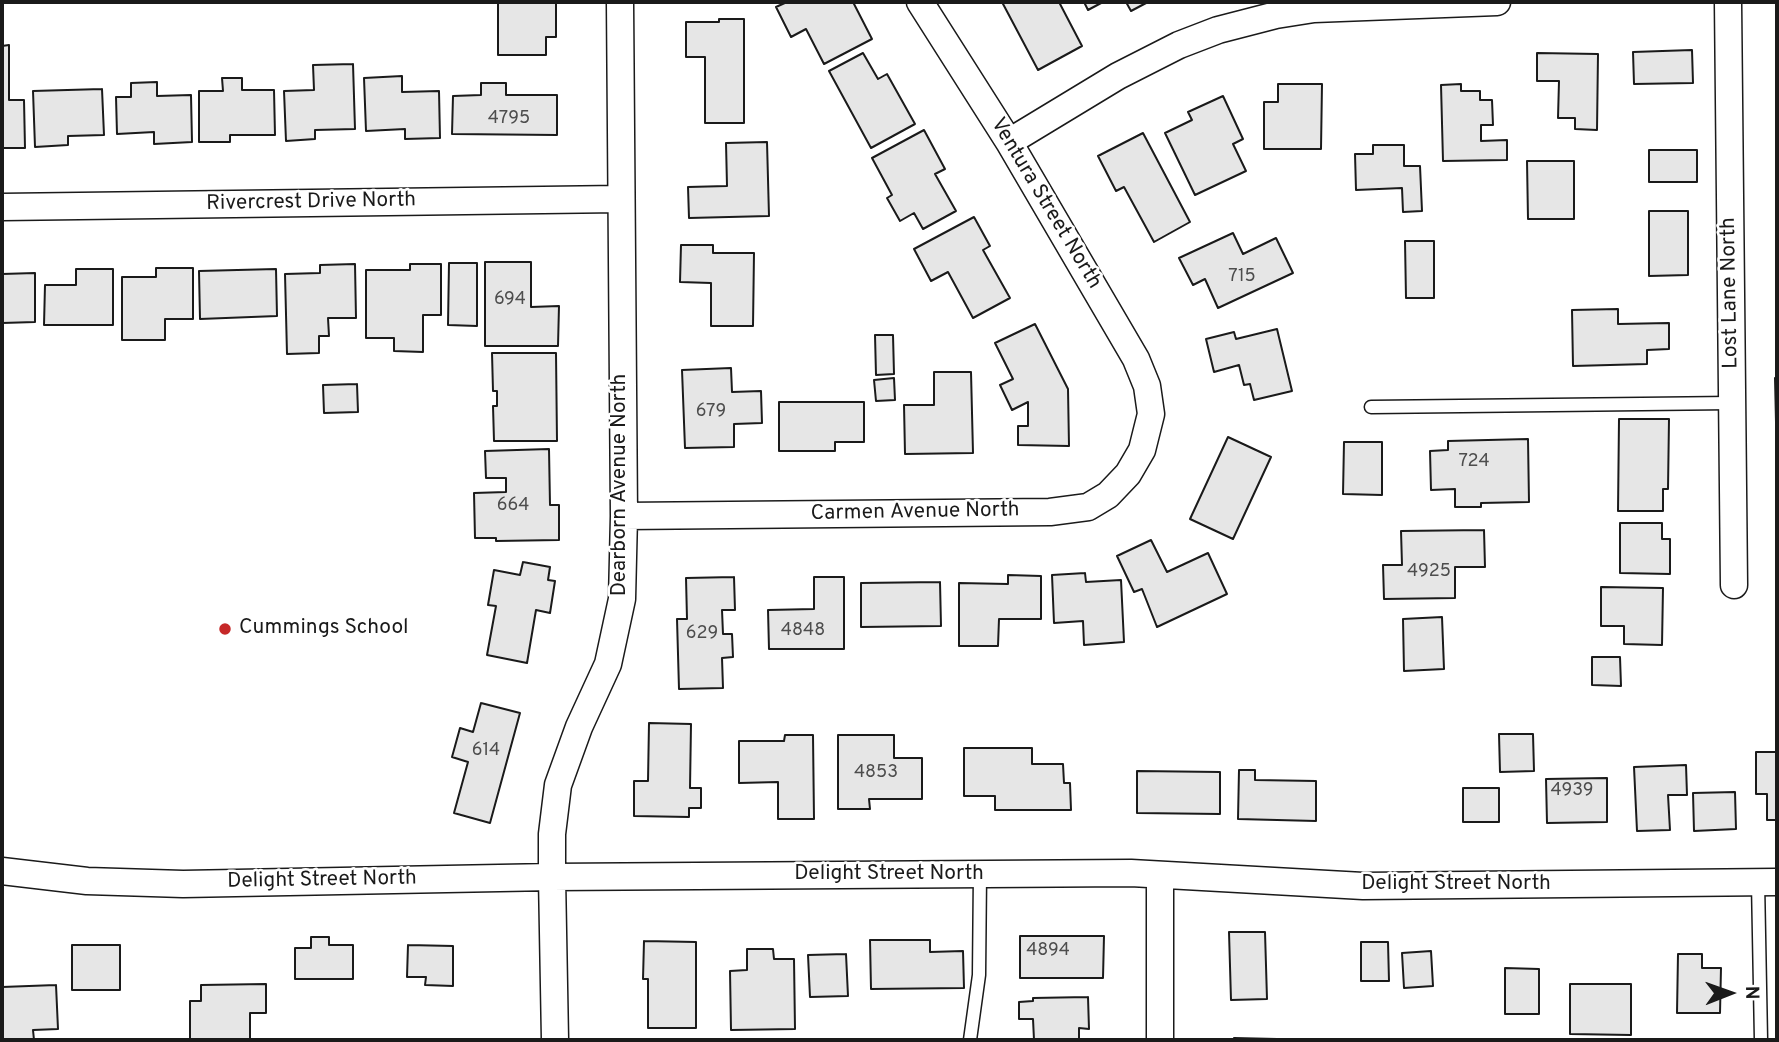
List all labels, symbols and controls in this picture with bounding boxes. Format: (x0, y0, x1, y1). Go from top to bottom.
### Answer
house number: 4795 (488, 108, 530, 130)
street label: Ventura Street North (984, 114, 1106, 294)
street label: Rivercrest Drive North (206, 189, 416, 217)
street label: Lost Lane North (1717, 217, 1745, 369)
house number: 715 (1228, 266, 1256, 288)
house number: 694 (494, 289, 526, 311)
street label: Dearborn Avenue North (608, 374, 634, 596)
house number: 679 (696, 401, 726, 423)
house number: 724 (1458, 451, 1490, 473)
house number: 664 (497, 495, 529, 517)
street label: Carmen Avenue North (810, 499, 1020, 527)
house number: 4925 (1407, 561, 1451, 583)
place label: Cummings School (239, 616, 409, 642)
house number: 4848 (781, 620, 825, 642)
marker: Cummings School (217, 621, 233, 637)
house number: 629 (686, 623, 718, 645)
house number: 614 (472, 740, 500, 762)
house number: 4853 (854, 762, 898, 784)
house number: 4939 (1551, 780, 1593, 802)
street label: Delight Street North (794, 862, 984, 888)
street label: Delight Street North (227, 867, 417, 895)
street label: Delight Street North (1361, 872, 1551, 898)
house number: 4894 (1026, 940, 1070, 962)
north arrow (1695, 958, 1765, 1028)
text: N (1739, 986, 1763, 1000)

